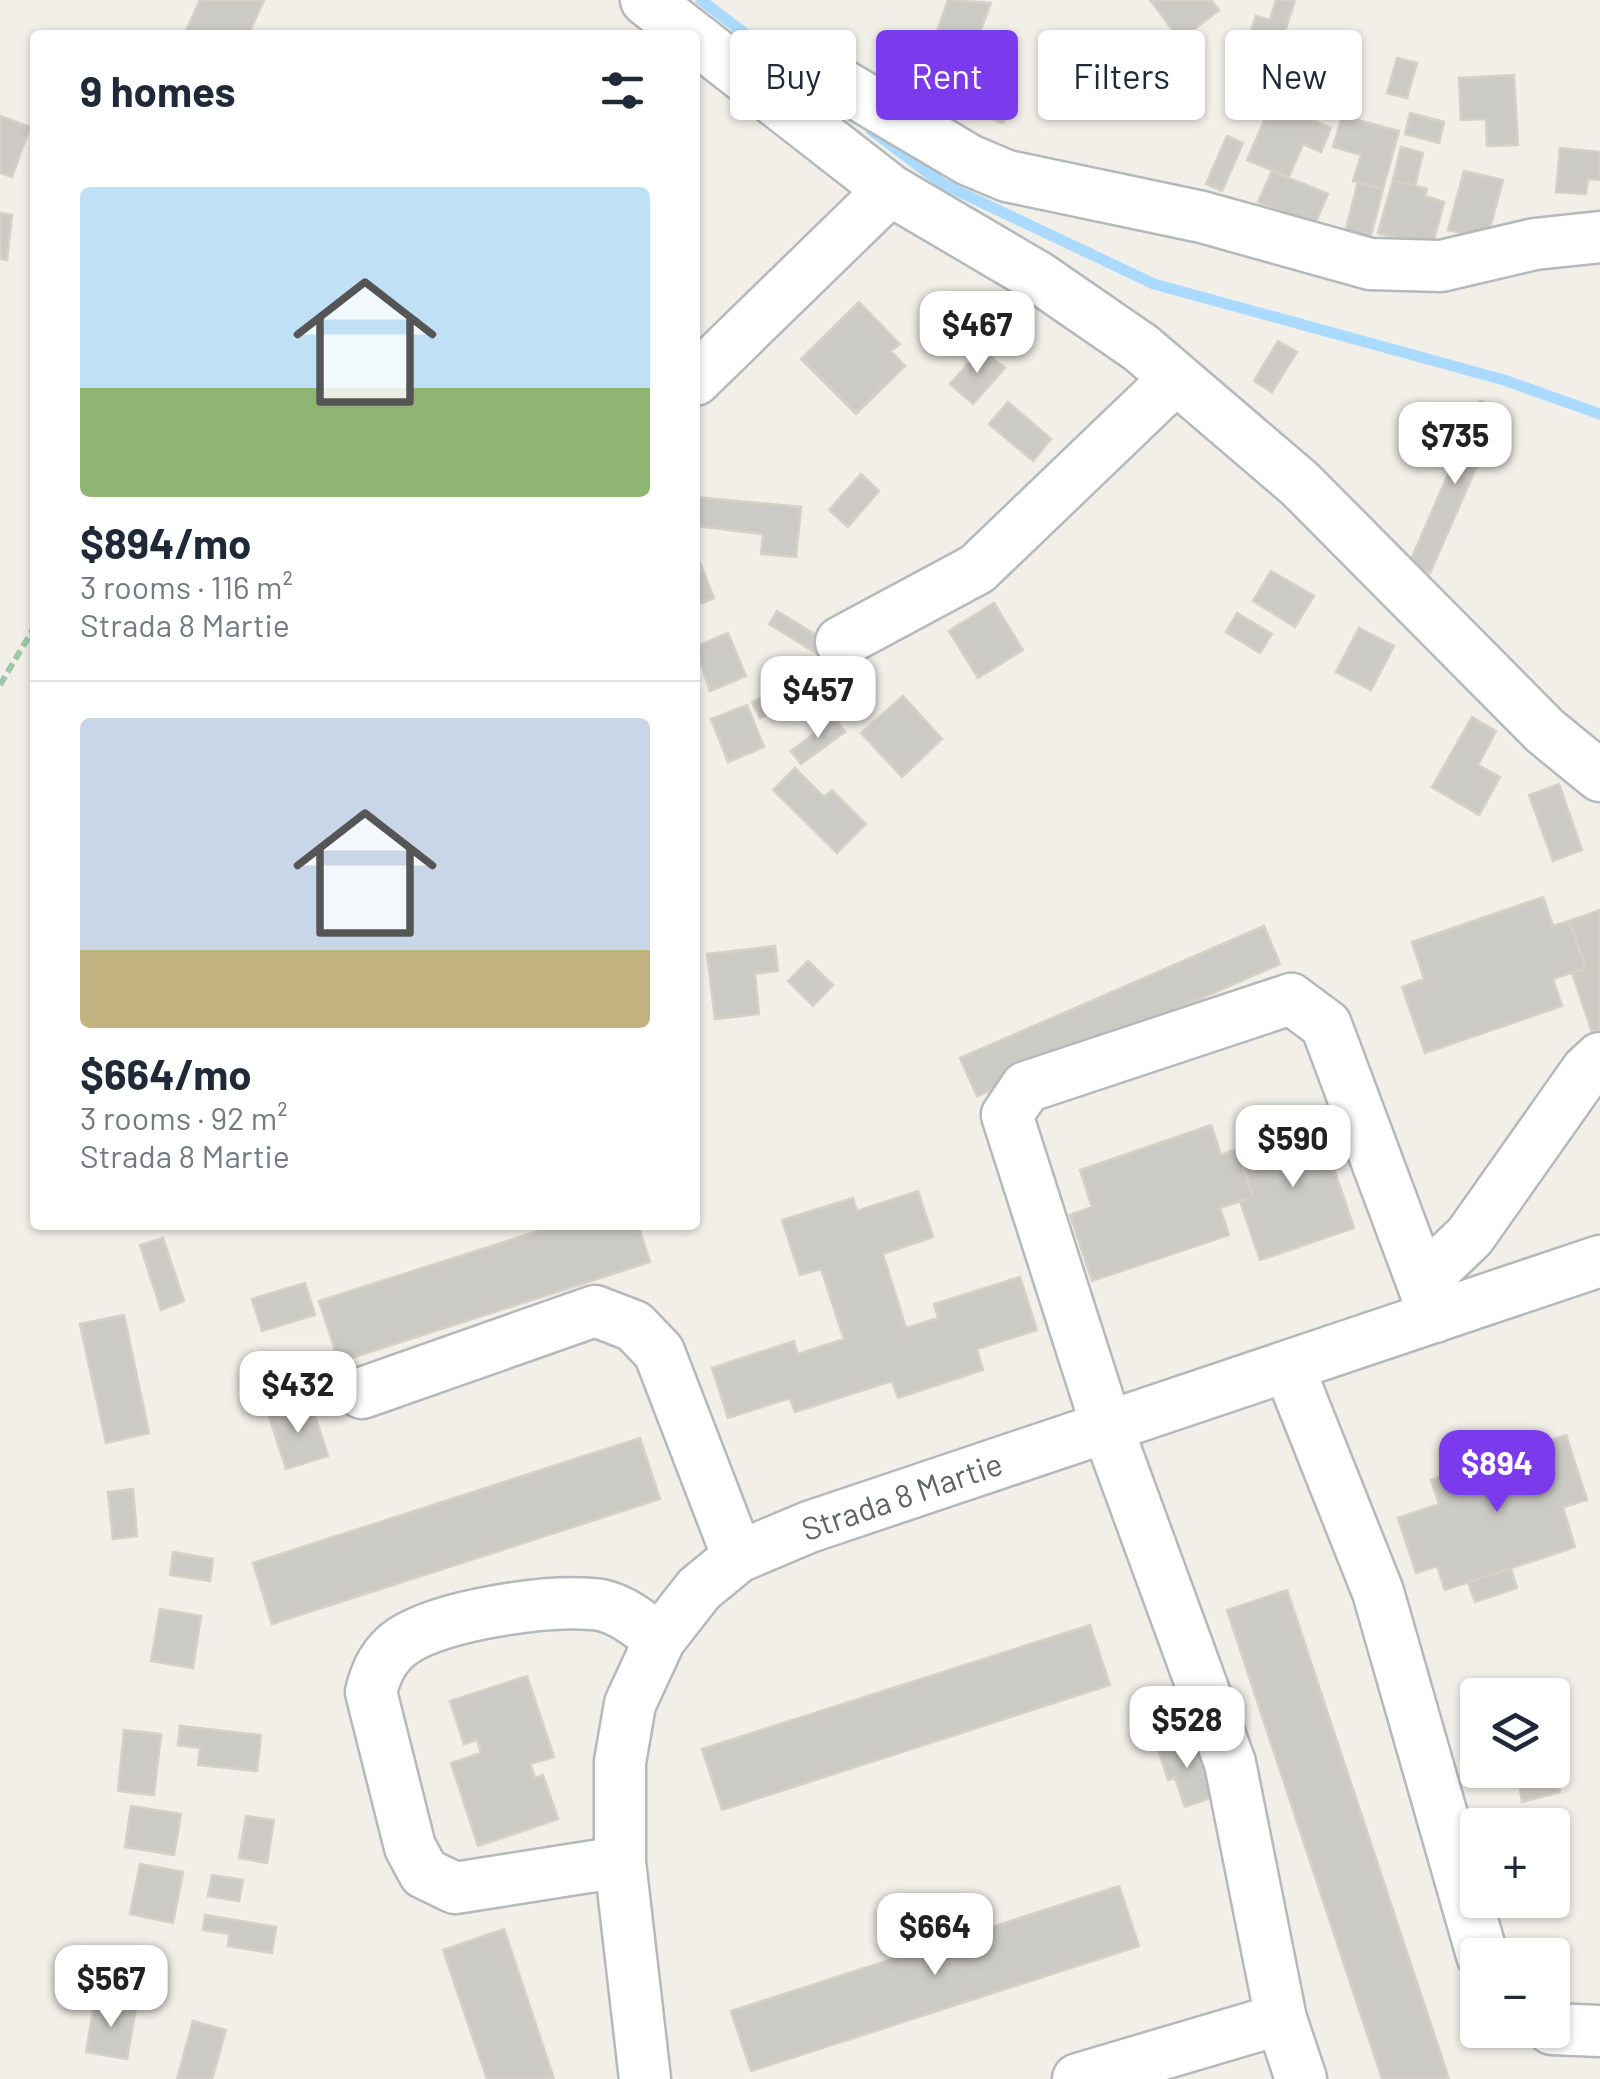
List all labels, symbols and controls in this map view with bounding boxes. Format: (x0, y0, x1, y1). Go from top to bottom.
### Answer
chip: Buy (730, 30, 856, 120)
chip: Rent (876, 30, 1018, 120)
chip: Filters (1038, 30, 1205, 120)
chip: New (1225, 30, 1362, 120)
icon: filters (595, 63, 650, 118)
text: 9 homes (80, 65, 236, 115)
icon: home (275, 252, 455, 432)
pin: $467 (918, 291, 1036, 376)
text: $467 (942, 304, 1012, 342)
pin: $735 (1396, 402, 1514, 487)
text: $735 (1421, 415, 1489, 453)
text: $894/mo (80, 517, 251, 567)
text: 3 rooms · 116 m² (80, 567, 293, 605)
text: Strada 8 Martie (80, 605, 290, 643)
pin: $457 (759, 656, 877, 741)
text: $457 (783, 669, 853, 707)
icon: home (275, 783, 455, 963)
text: $664/mo (80, 1048, 252, 1098)
text: 3 rooms · 92 m² (80, 1098, 288, 1136)
pin: $590 (1234, 1105, 1352, 1190)
text: $590 (1258, 1118, 1328, 1156)
text: Strada 8 Martie (80, 1136, 290, 1174)
pin: $432 (239, 1351, 357, 1436)
text: $432 (262, 1364, 334, 1402)
pin: $894 (1438, 1430, 1556, 1515)
street label: Strada 8 Martie (796, 1443, 1007, 1547)
text: $894 (1461, 1443, 1533, 1481)
map controls (1460, 1678, 1570, 2048)
button: layers (1460, 1678, 1570, 1788)
pin: $528 (1128, 1686, 1246, 1771)
text: $528 (1152, 1699, 1222, 1737)
button: + (1460, 1808, 1570, 1918)
pin: $664 (876, 1893, 994, 1978)
text: $664 (899, 1906, 971, 1944)
button: − (1460, 1938, 1570, 2048)
pin: $567 (52, 1945, 170, 2030)
text: $567 (77, 1958, 145, 1996)

